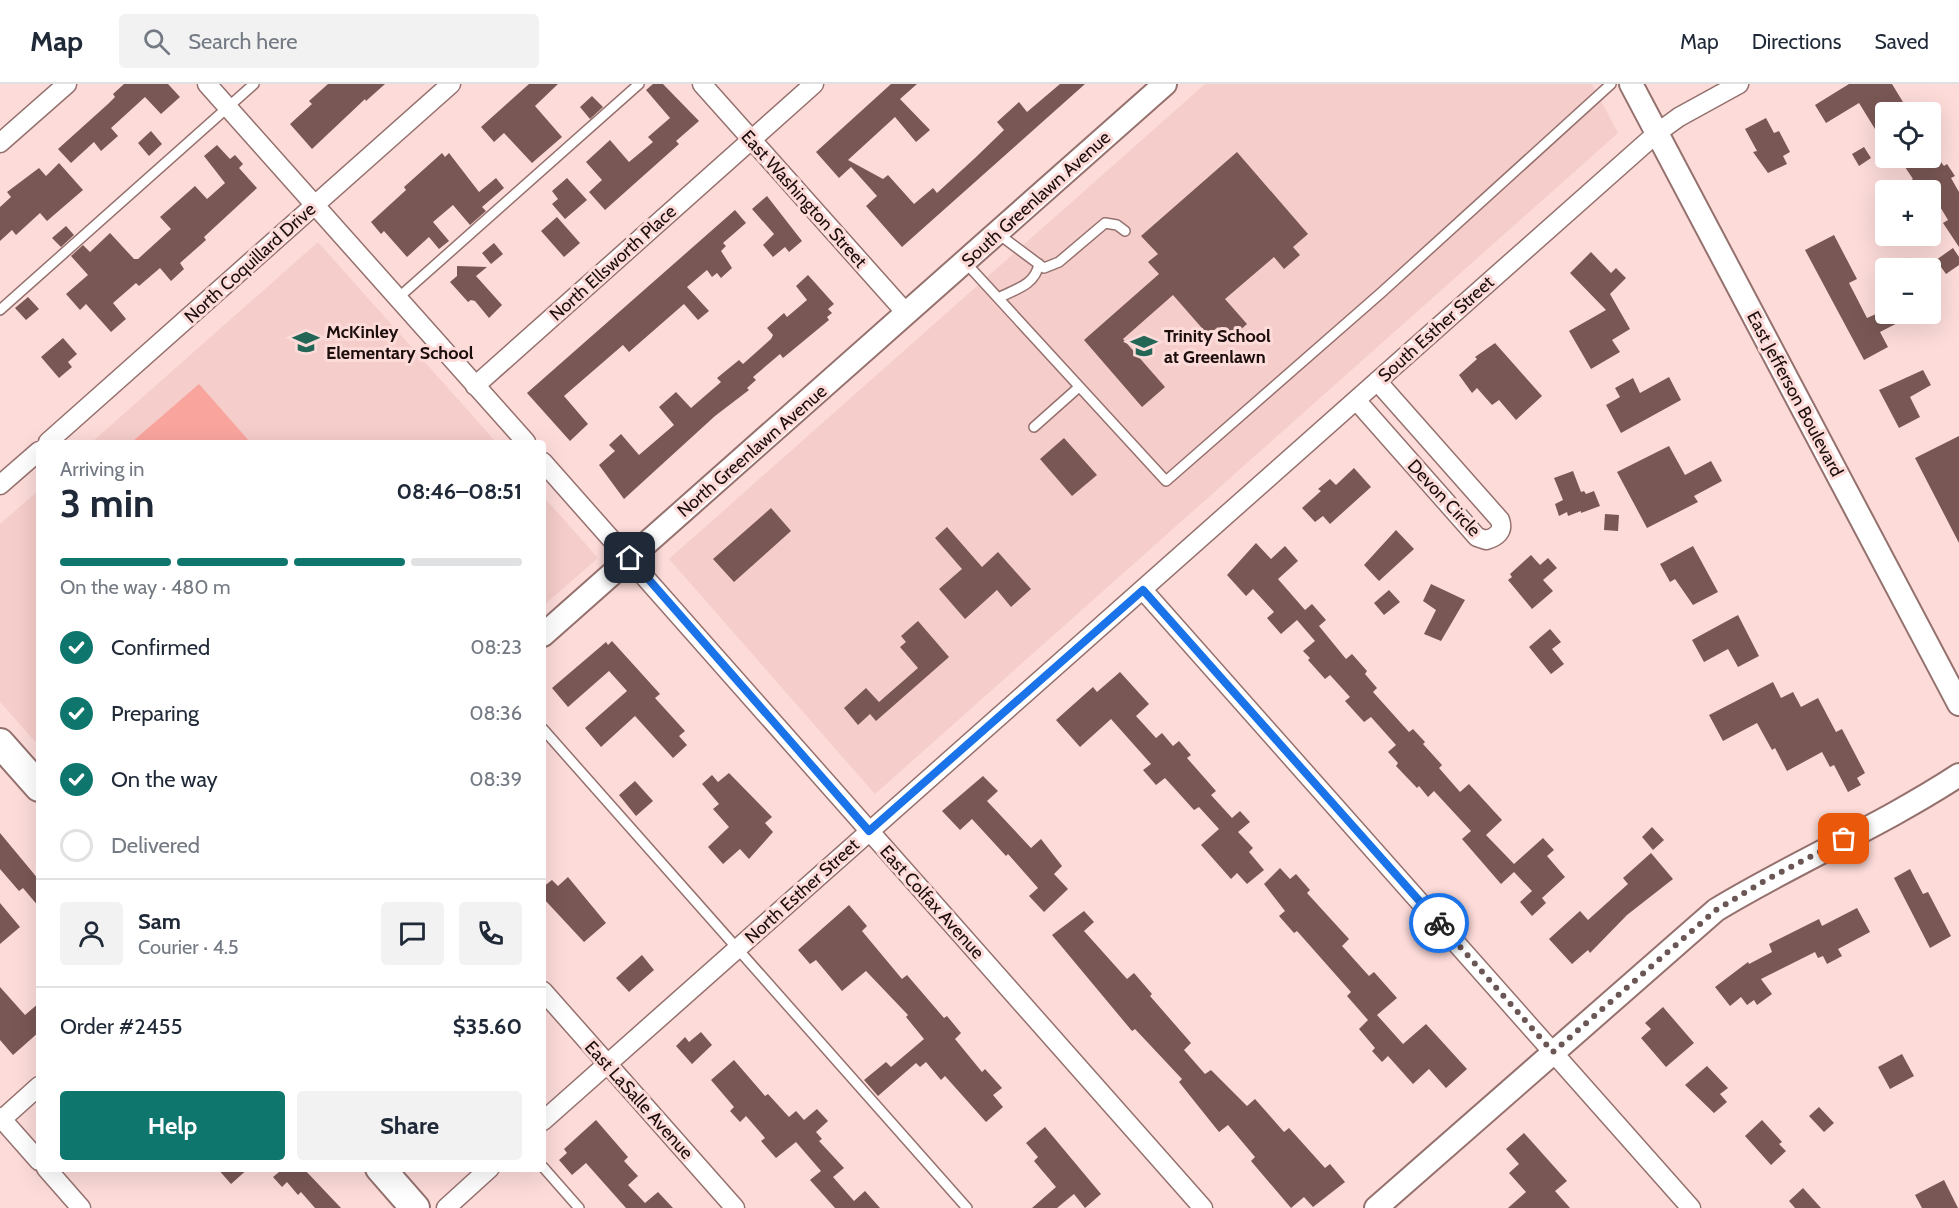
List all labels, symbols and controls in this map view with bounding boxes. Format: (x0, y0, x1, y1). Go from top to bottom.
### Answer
search box (119, 14, 539, 68)
text: Map (30, 24, 83, 58)
icon: search (140, 25, 173, 58)
text: Search here (188, 28, 297, 55)
text: Map (1680, 29, 1719, 54)
text: Directions (1752, 29, 1841, 54)
text: Saved (1874, 29, 1929, 54)
map controls (1875, 102, 1941, 324)
button: locate (1875, 102, 1941, 168)
street label: East Washington Street (736, 126, 872, 272)
street label: South Greenlawn Avenue (957, 126, 1115, 272)
button: + (1875, 180, 1941, 246)
street label: North Coquillard Drive (180, 198, 320, 328)
street label: North Ellsworth Place (545, 200, 681, 326)
button: − (1875, 258, 1941, 324)
street label: South Esther Street (1374, 271, 1498, 387)
street label: East Jefferson Boulevard (1742, 308, 1848, 480)
place label: McKinley Elementary School (326, 321, 474, 364)
place label: Trinity School at Greenlawn (1164, 325, 1271, 368)
school or university icon: McKinley Elementary School (291, 327, 321, 357)
school or university icon: Trinity School at Greenlawn (1129, 331, 1159, 361)
street label: North Greenlawn Avenue (673, 380, 831, 522)
street label: Devon Circle (1403, 455, 1485, 541)
text: Arriving in (60, 457, 144, 481)
text: 08:46–08:51 (396, 478, 522, 505)
text: 3 min (60, 479, 155, 527)
pin (604, 532, 655, 583)
icon: home (613, 541, 646, 574)
text: On the way · 480 m (60, 575, 230, 599)
icon: check (60, 631, 93, 664)
text: Confirmed (111, 634, 210, 661)
text: 08:23 (470, 635, 522, 659)
icon: check (60, 697, 93, 730)
text: Preparing (111, 700, 199, 727)
text: 08:36 (470, 701, 522, 725)
icon: check (60, 763, 93, 796)
text: On the way (111, 766, 218, 793)
text: 08:39 (470, 767, 522, 791)
pin (1818, 813, 1869, 864)
icon: bag (1827, 822, 1860, 855)
text: Delivered (111, 832, 200, 859)
street label: North Esther Street (740, 834, 864, 948)
street label: East Colfax Avenue (875, 841, 989, 963)
courier (1409, 893, 1469, 953)
button: person (60, 902, 123, 965)
button: chat (381, 902, 444, 965)
button: phone (459, 902, 522, 965)
icon: bike (1423, 907, 1456, 940)
text: Sam (138, 908, 181, 935)
text: Courier · 4.5 (138, 935, 239, 959)
text: Order #2455 (60, 1013, 182, 1040)
text: $35.60 (453, 1013, 522, 1040)
street label: East LaSalle Avenue (580, 1036, 698, 1164)
button: Help (60, 1091, 285, 1160)
button: Share (297, 1091, 522, 1160)

